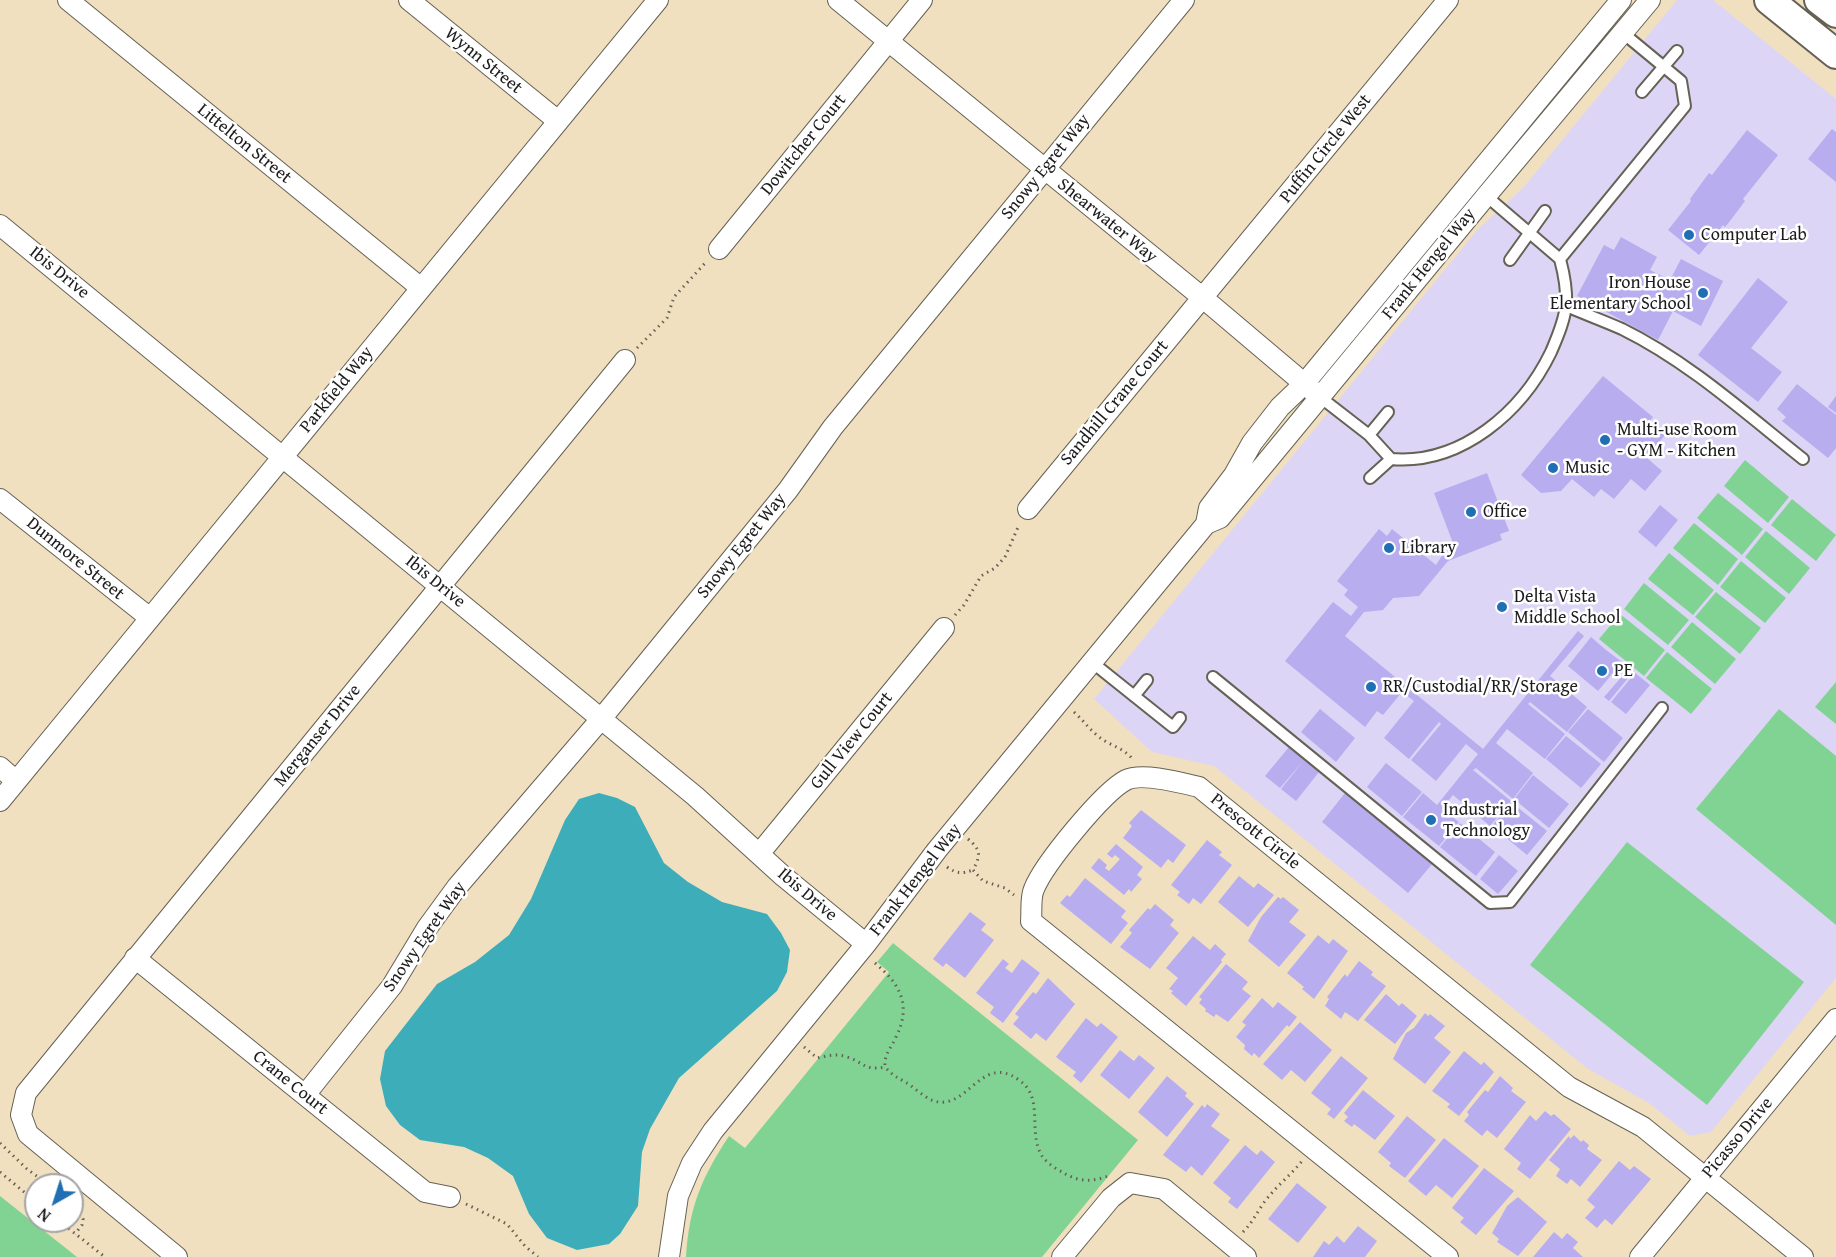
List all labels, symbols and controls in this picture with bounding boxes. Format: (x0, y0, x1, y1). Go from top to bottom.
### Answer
street label: Wynn Street (440, 23, 526, 99)
street label: Dowitcher Court (757, 90, 851, 200)
street label: Puffin Circle West (1276, 90, 1376, 208)
street label: Littelton Street (192, 99, 296, 189)
street label: Snowy Egret Way (997, 110, 1095, 224)
street label: Shearwater Way (1053, 174, 1161, 268)
street label: Frank Hengel Way (1378, 204, 1480, 324)
place label: Computer Lab (1701, 224, 1807, 246)
marker: Computer Lab (1682, 228, 1696, 242)
street label: Ibis Drive (24, 242, 94, 304)
place label: Iron House Elementary School (1550, 272, 1691, 314)
marker: Iron House Elementary School (1696, 286, 1710, 300)
street label: Sandhill Crane Court (1056, 336, 1174, 470)
street label: Parkfield Way (296, 343, 378, 437)
place label: Multi-use Room - GYM - Kitchen (1617, 419, 1737, 462)
marker: Multi-use Room - GYM - Kitchen (1598, 433, 1612, 447)
place label: Music (1565, 457, 1610, 479)
marker: Music (1546, 461, 1560, 475)
street label: Snowy Egret Way (693, 489, 791, 603)
place label: Office (1483, 501, 1527, 523)
marker: Office (1464, 505, 1478, 519)
street label: Dunmore Street (22, 513, 128, 605)
place label: Library (1401, 537, 1456, 559)
marker: Library (1382, 541, 1396, 555)
street label: Ibis Drive (400, 551, 470, 613)
place label: Delta Vista Middle School (1514, 586, 1621, 628)
marker: Delta Vista Middle School (1495, 600, 1509, 614)
place label: PE (1614, 660, 1633, 682)
marker: PE (1595, 664, 1609, 678)
place label: RR/Custodial/RR/Storage (1383, 676, 1578, 698)
street label: Merganser Drive (270, 680, 366, 792)
marker: RR/Custodial/RR/Storage (1364, 680, 1378, 694)
street label: Gull View Court (806, 688, 898, 794)
street label: Prescott Circle (1206, 789, 1304, 875)
place label: Industrial Technology (1443, 799, 1530, 842)
marker: Industrial Technology (1424, 813, 1438, 827)
street label: Frank Hengel Way (865, 819, 967, 941)
street label: Ibis Drive (773, 864, 841, 926)
street label: Snowy Egret Way (379, 878, 471, 996)
street label: Crane Court (248, 1046, 332, 1120)
street label: Picasso Drive (1698, 1093, 1778, 1183)
north arrow (24, 1173, 84, 1233)
text: N (32, 1203, 56, 1228)

